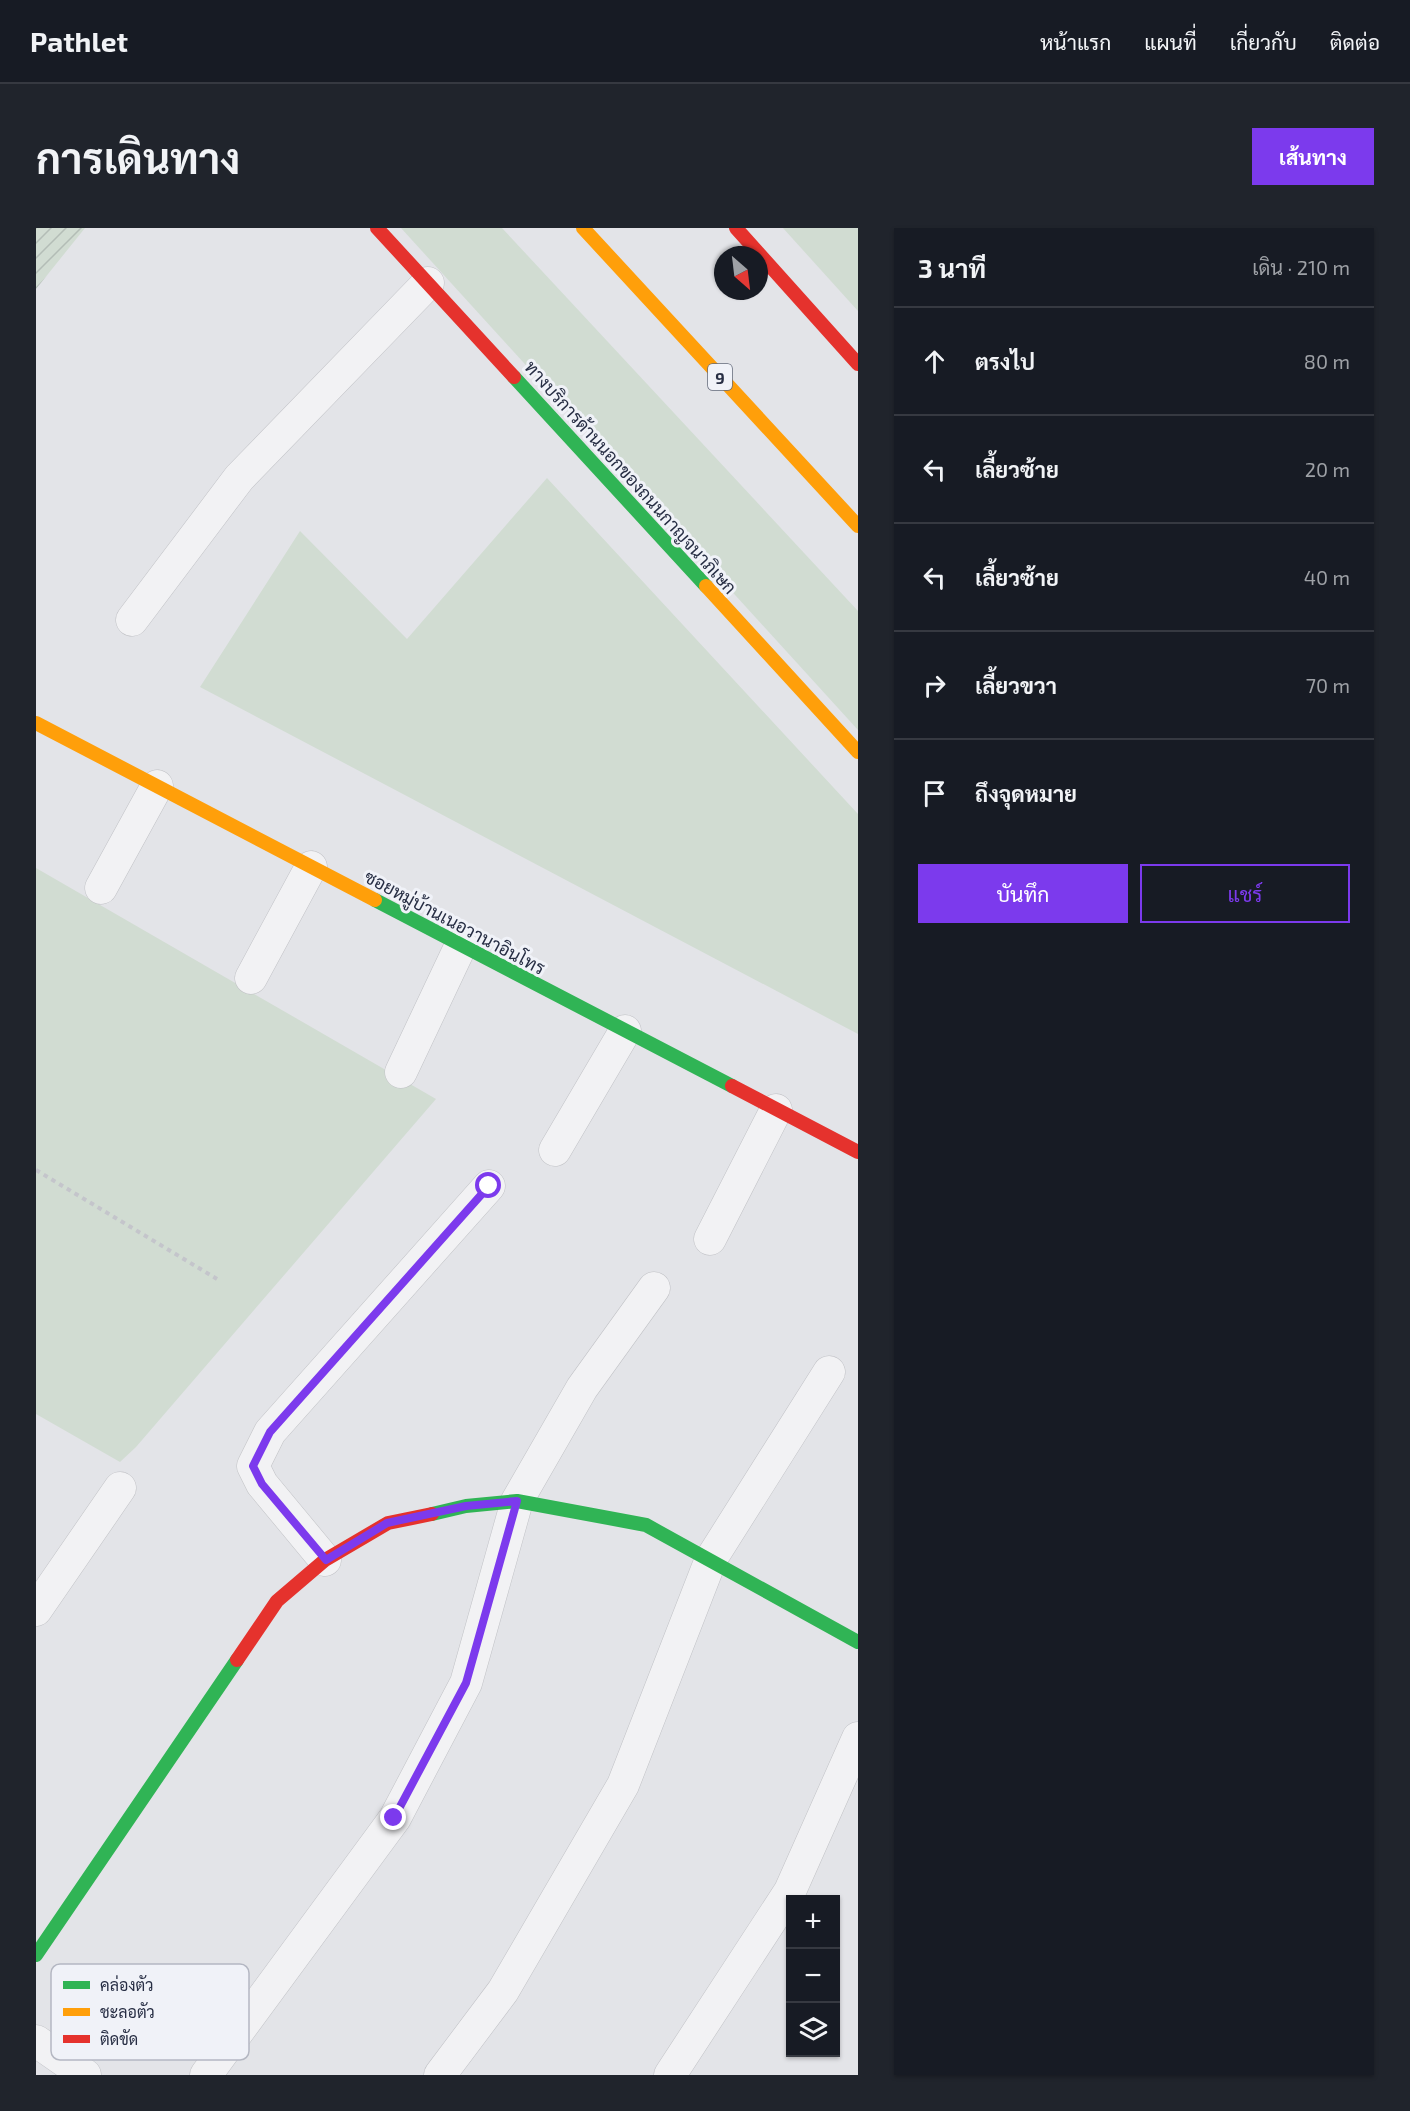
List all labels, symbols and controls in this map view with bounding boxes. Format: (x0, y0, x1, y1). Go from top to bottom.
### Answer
text: Pathlet (30, 24, 128, 58)
text: หน้าแรก (1040, 29, 1111, 54)
text: แผนที่ (1144, 29, 1197, 54)
text: เกี่ยวกับ (1230, 29, 1297, 54)
text: ติดต่อ (1330, 29, 1380, 54)
button: เส้นทาง (1252, 128, 1374, 185)
text: การเดินทาง (36, 132, 240, 182)
north arrow (714, 246, 768, 300)
text: 3 นาที (918, 252, 986, 283)
text: เดิน · 210 m (1252, 255, 1350, 279)
icon: ahead (918, 345, 951, 378)
text: ตรงไป (975, 348, 1035, 374)
text: 80 m (1304, 349, 1350, 373)
street label: ทางบริการด้านนอกของถนนกาญจนาภิเษก (520, 356, 742, 599)
road number: 9 (708, 364, 732, 390)
icon: left (918, 453, 951, 486)
text: เลี้ยวซ้าย (975, 456, 1059, 482)
text: 20 m (1305, 457, 1350, 481)
icon: left (918, 561, 951, 594)
text: เลี้ยวซ้าย (975, 564, 1059, 590)
text: 40 m (1304, 565, 1350, 589)
icon: right (918, 669, 951, 702)
text: เลี้ยวขวา (975, 672, 1057, 698)
text: 70 m (1306, 673, 1350, 697)
icon: arrive (918, 777, 951, 810)
text: ถึงจุดหมาย (975, 780, 1077, 806)
street label: ซอยหมู่บ้านเนอวานาอินโทร (360, 864, 550, 982)
button: บันทึก (918, 864, 1128, 923)
button: แชร์ (1140, 864, 1350, 923)
route start (475, 1172, 501, 1198)
route end (380, 1804, 406, 1830)
map controls (786, 1895, 840, 2057)
button: + (786, 1895, 840, 1949)
button: − (786, 1949, 840, 2003)
legend (51, 1964, 249, 2060)
text: คล่องตัว (100, 1975, 154, 1994)
text: ชะลอตัว (100, 2002, 155, 2021)
button: layers (786, 2003, 840, 2057)
text: ติดขัด (100, 2029, 138, 2048)

